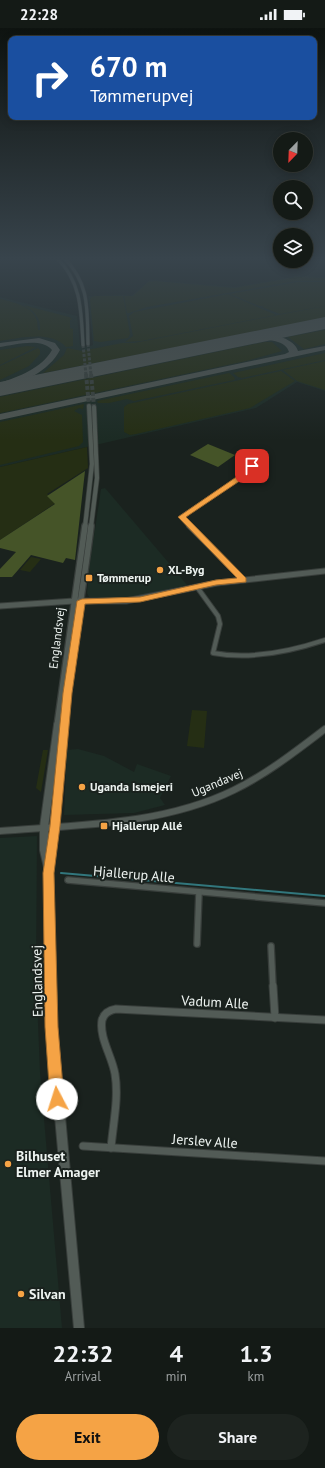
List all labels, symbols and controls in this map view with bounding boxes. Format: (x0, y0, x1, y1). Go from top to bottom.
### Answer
text: 22:28 (20, 5, 58, 24)
text: 670 m (90, 48, 167, 85)
icon: right (24, 52, 76, 104)
text: Tømmerupvej (90, 84, 193, 107)
north arrow (273, 132, 313, 172)
map controls (273, 132, 313, 268)
button: search (273, 180, 313, 220)
button: layers (273, 228, 313, 268)
pin (235, 449, 269, 483)
icon: arrive (241, 455, 263, 477)
place label: XL-Byg (168, 562, 204, 577)
marker: XL-Byg (155, 565, 165, 575)
place label: Tømmerup (97, 570, 152, 585)
marker: Tømmerup (84, 573, 94, 583)
street label: Englandsvej (45, 606, 68, 670)
street label: Ugandavej (189, 765, 245, 800)
place label: Uganda Ismejeri (90, 779, 173, 794)
marker: Uganda Ismejeri (77, 782, 87, 792)
place label: Hjallerup Allé (112, 818, 182, 833)
marker: Hjallerup Allé (99, 821, 109, 831)
street label: Hjallerup Alle (92, 861, 176, 887)
street label: Englandsvej (27, 945, 47, 1017)
street label: Vadum Alle (180, 991, 249, 1013)
position arrow (36, 1078, 78, 1120)
street label: Jerslev Alle (171, 1130, 238, 1152)
place label: Bilhuset Elmer Amager (16, 1147, 100, 1181)
marker: Bilhuset Elmer Amager (3, 1159, 13, 1169)
place label: Silvan (29, 1285, 66, 1303)
marker: Silvan (16, 1289, 26, 1299)
text: 22:32 (52, 1338, 113, 1369)
text: 4 (170, 1338, 183, 1369)
text: 1.3 (239, 1338, 273, 1369)
text: Arrival (65, 1368, 101, 1385)
text: min (166, 1368, 187, 1385)
text: km (248, 1368, 264, 1385)
button: Exit (16, 1414, 159, 1460)
button: Share (167, 1414, 309, 1460)

